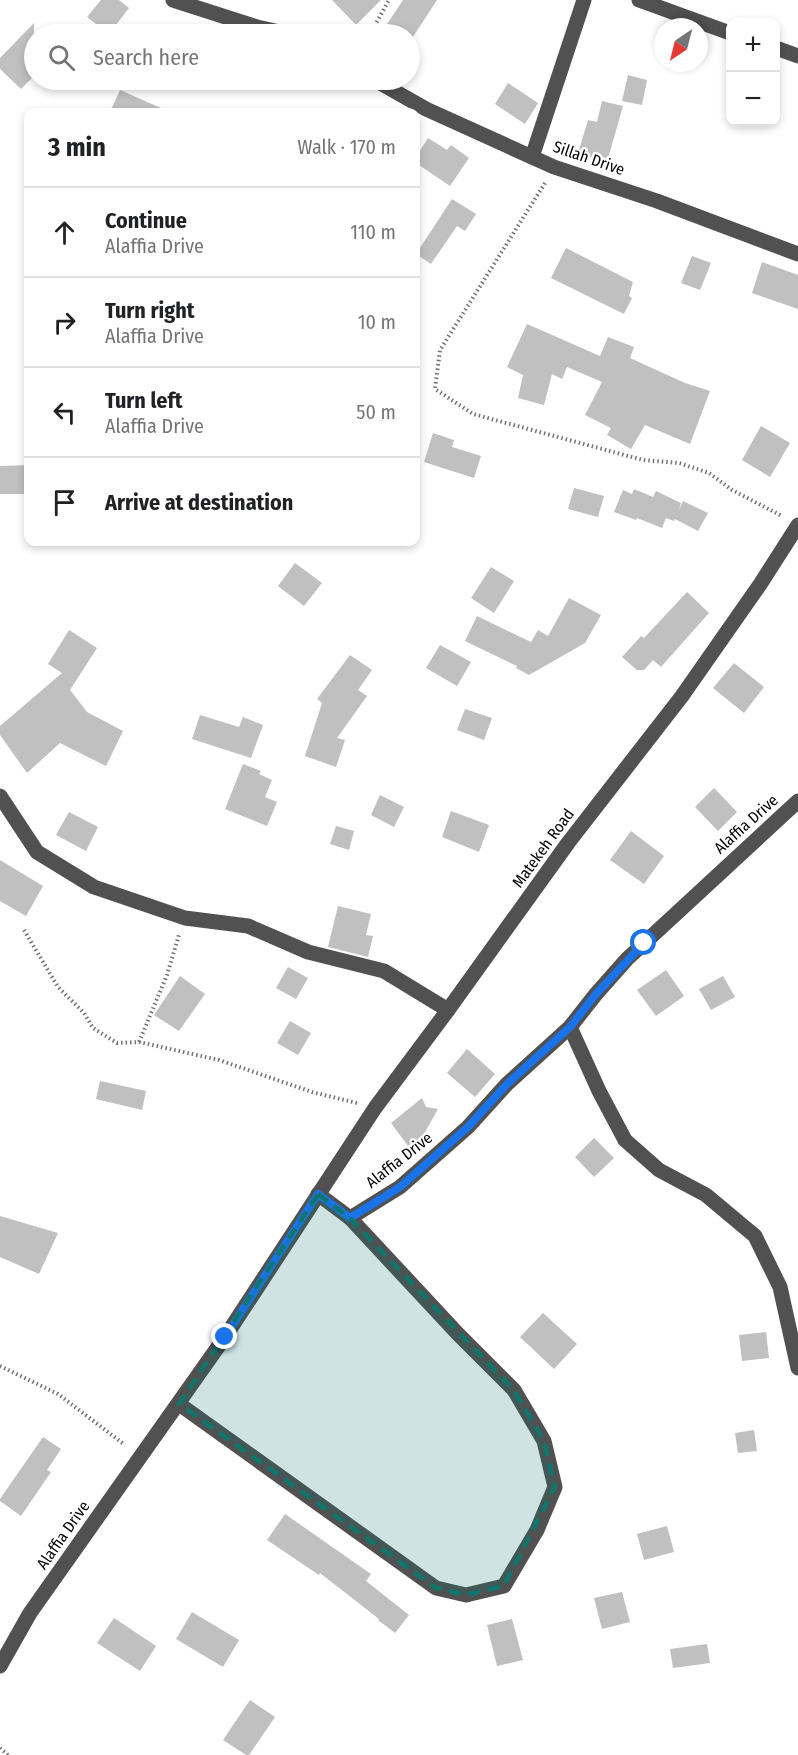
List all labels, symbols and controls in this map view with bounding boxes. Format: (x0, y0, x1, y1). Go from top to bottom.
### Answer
north arrow (654, 18, 708, 72)
map controls (726, 18, 780, 126)
button: + (726, 18, 780, 72)
search box (24, 24, 420, 90)
icon: search (45, 41, 78, 74)
text: Search here (93, 44, 199, 71)
button: − (726, 72, 780, 126)
text: 3 min (48, 132, 106, 163)
text: Walk · 170 m (298, 135, 396, 159)
street label: Sillah Drive (551, 137, 627, 179)
text: Continue (105, 207, 187, 234)
icon: ahead (48, 216, 81, 249)
text: 110 m (350, 220, 396, 244)
text: Alaffia Drive (105, 234, 204, 258)
text: Turn right (105, 297, 194, 324)
icon: right (48, 306, 81, 339)
text: 10 m (358, 310, 396, 334)
text: Alaffia Drive (105, 324, 204, 348)
text: Turn left (105, 387, 183, 414)
icon: left (48, 396, 81, 429)
text: 50 m (356, 400, 396, 424)
text: Alaffia Drive (105, 414, 204, 438)
icon: arrive (48, 486, 81, 519)
text: Arrive at destination (105, 489, 293, 516)
street label: Alaffia Drive (710, 790, 782, 858)
street label: Matekeh Road (508, 805, 578, 891)
route start (630, 929, 656, 955)
street label: Alaffia Drive (362, 1128, 436, 1192)
route end (211, 1323, 237, 1349)
street label: Alaffia Drive (33, 1497, 94, 1573)

